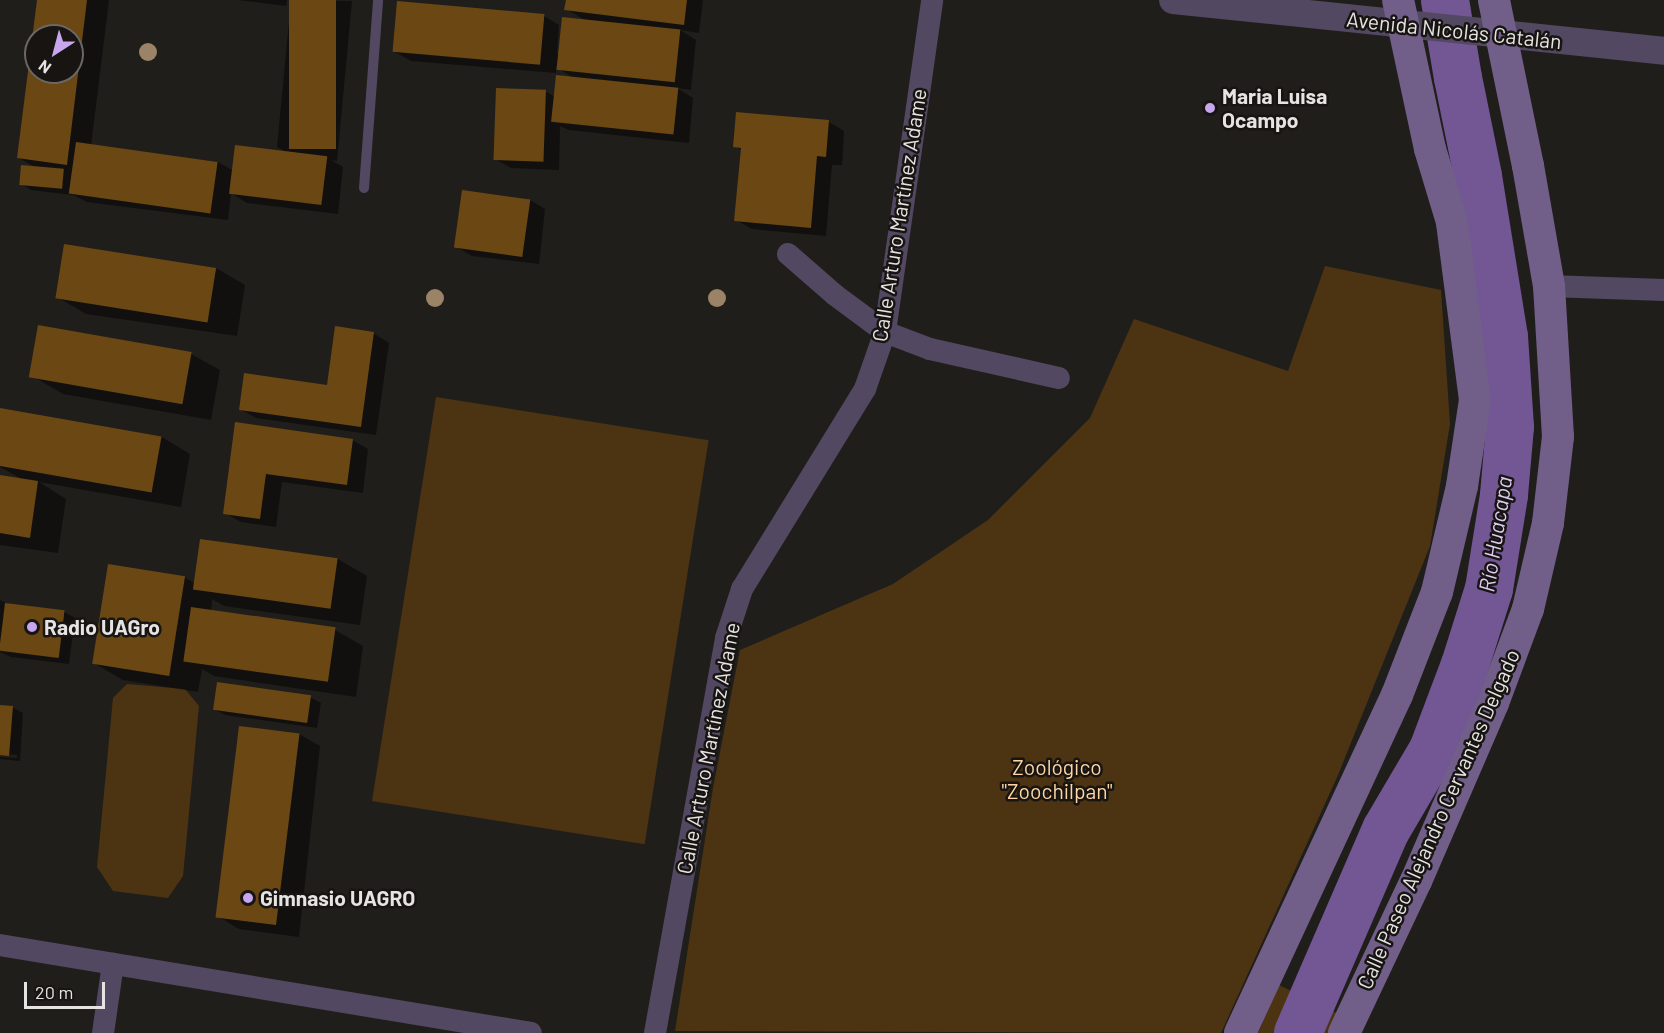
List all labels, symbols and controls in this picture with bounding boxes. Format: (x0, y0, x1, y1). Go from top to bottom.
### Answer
street label: Avenida Nicolás Catalán (1345, 6, 1563, 54)
north arrow (24, 24, 84, 84)
text: N (34, 57, 54, 78)
place label: Maria Luisa Ocampo (1222, 83, 1327, 133)
street label: Calle Arturo Martínez Adame (867, 87, 931, 343)
marker: Maria Luisa Ocampo (1203, 101, 1217, 115)
water label: Río Huacapa (1473, 474, 1517, 594)
place label: Radio UAGro (44, 614, 160, 640)
marker: Radio UAGro (25, 620, 39, 634)
street label: Calle Arturo Martínez Adame (671, 620, 745, 876)
street label: Calle Paseo Alejandro Cervantes Delgado (1351, 645, 1525, 993)
park label: Zoológico "Zoochilpan" (1002, 754, 1112, 804)
place label: Gimnasio UAGRO (260, 885, 415, 911)
marker: Gimnasio UAGRO (241, 891, 255, 905)
scale bar (27, 970, 108, 1008)
text: 20 m (35, 981, 73, 1003)

